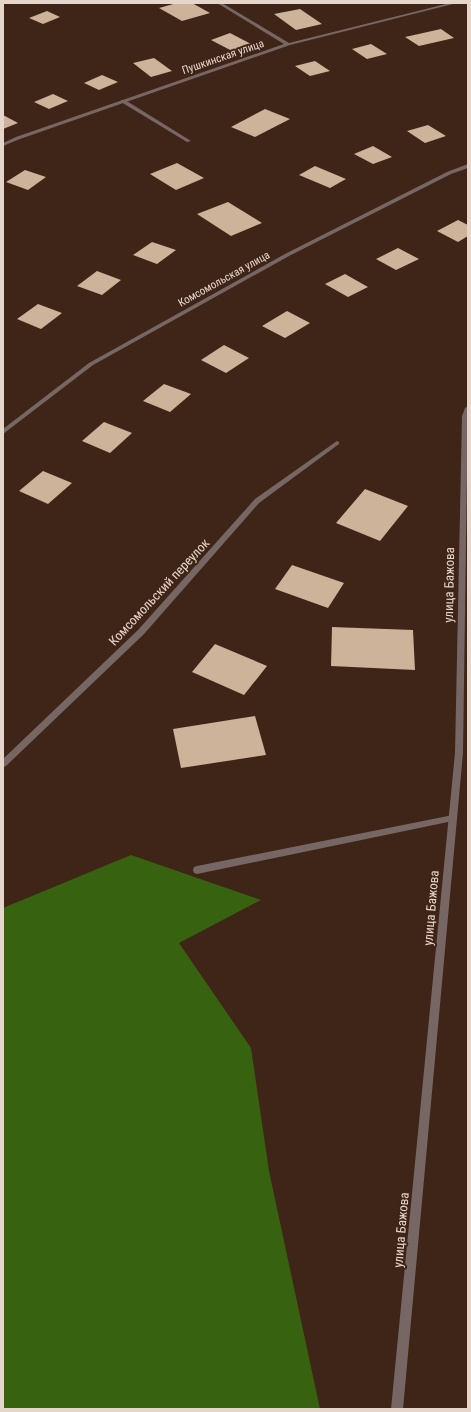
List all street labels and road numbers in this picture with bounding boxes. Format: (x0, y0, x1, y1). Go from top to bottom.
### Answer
street label: Пушкинская улица (180, 37, 266, 77)
street label: Комсомольская улица (176, 248, 272, 310)
street label: Комсомольский переулок (106, 535, 213, 648)
street label: улица Бажова (441, 547, 457, 623)
street label: улица Бажова (420, 870, 442, 946)
street label: улица Бажова (390, 1192, 412, 1268)

